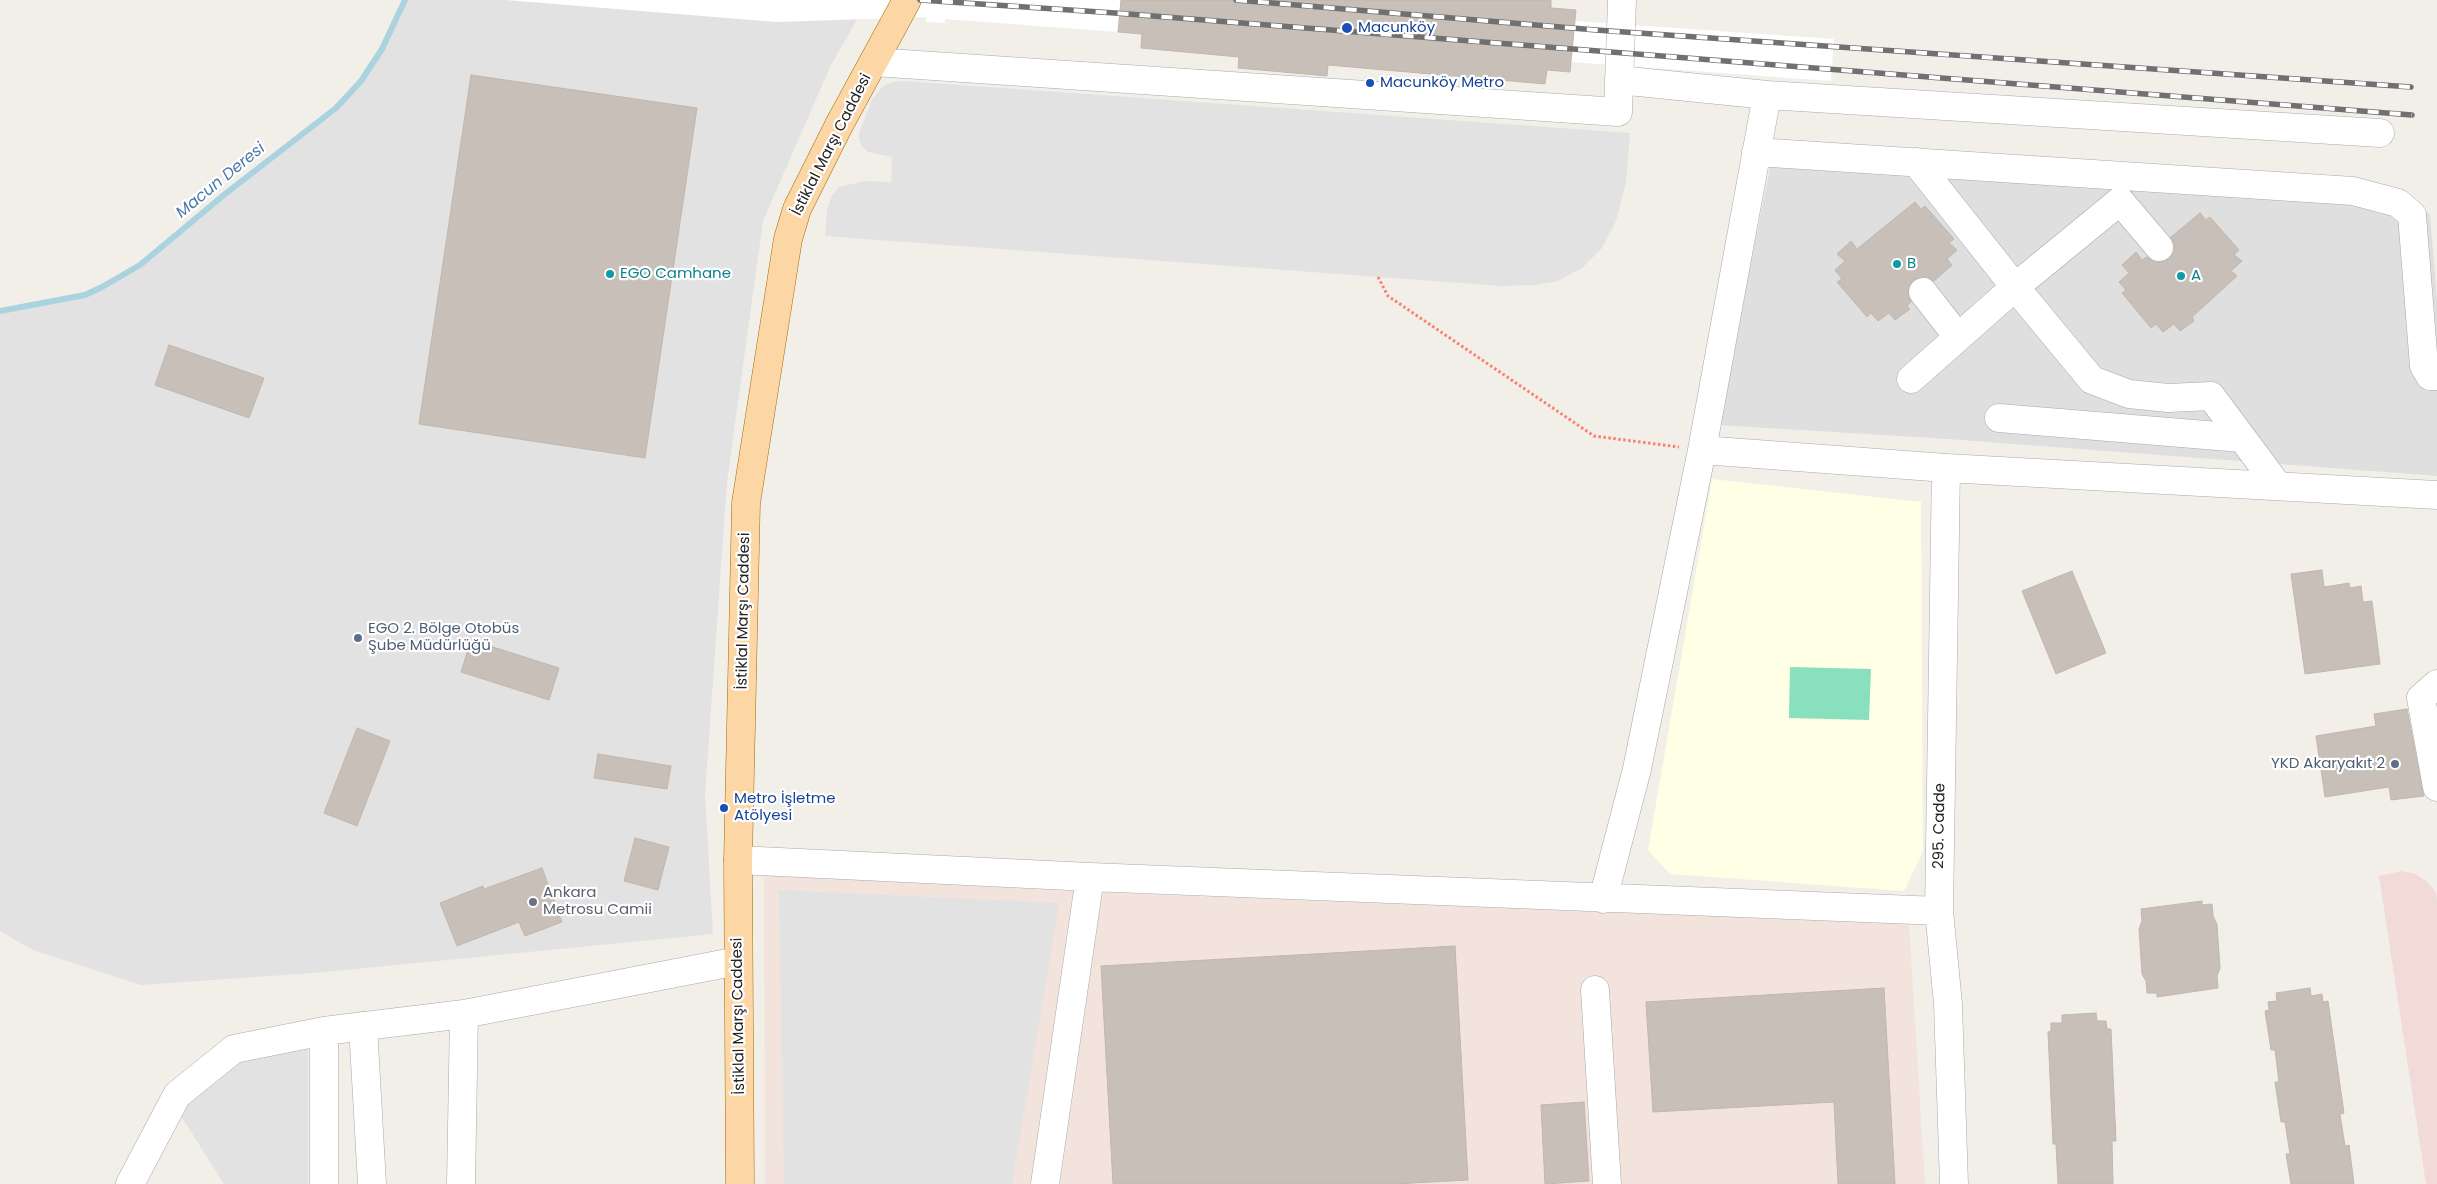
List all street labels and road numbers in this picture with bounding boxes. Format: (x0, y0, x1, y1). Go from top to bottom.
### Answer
street label: İstiklal Marşı Caddesi (788, 71, 876, 219)
street label: İstiklal Marşı Caddesi (734, 532, 754, 690)
street label: 295. Cadde (1930, 783, 1950, 869)
street label: İstiklal Marşı Caddesi (729, 937, 749, 1095)

